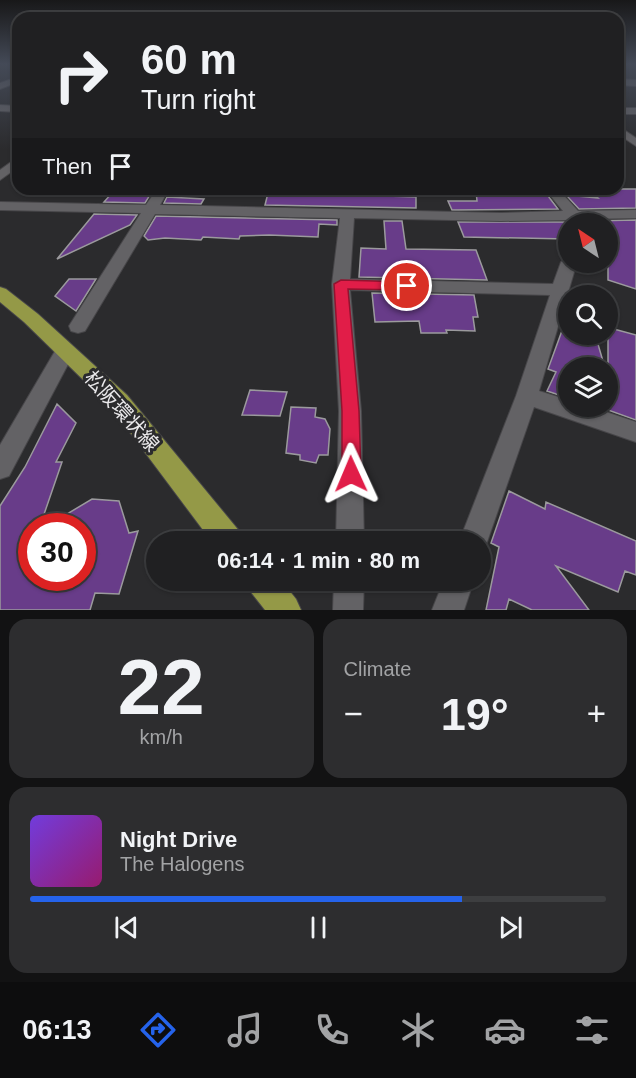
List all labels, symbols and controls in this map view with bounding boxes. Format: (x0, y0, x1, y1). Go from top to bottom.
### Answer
icon: right (42, 36, 120, 114)
text: 60 m (141, 36, 237, 83)
text: Turn right (141, 85, 256, 115)
icon: arrive (104, 150, 137, 183)
text: Then (42, 154, 92, 179)
north arrow (558, 213, 618, 273)
map controls (558, 213, 618, 417)
pin (381, 260, 432, 311)
icon: arrive (390, 269, 423, 302)
button: search (558, 285, 618, 345)
button: layers (558, 357, 618, 417)
street label: 松阪環状線 (80, 366, 164, 456)
position arrow (319, 442, 383, 506)
speed limit sign: 30 (18, 513, 96, 591)
text: 06:14 · 1 min · 80 m (217, 548, 420, 573)
text: 22 (118, 643, 205, 731)
text: Climate (344, 658, 411, 680)
text: 19° (441, 689, 509, 740)
text: − (344, 695, 363, 732)
text: + (587, 695, 606, 732)
text: km/h (140, 726, 183, 748)
text: Night Drive (120, 827, 237, 852)
text: The Halogens (120, 853, 245, 875)
icon: previous (110, 911, 143, 944)
icon: pause (302, 911, 335, 944)
icon: next (494, 911, 527, 944)
icon: directions (137, 1009, 179, 1051)
icon: music (224, 1009, 266, 1051)
icon: phone (311, 1009, 353, 1051)
icon: climate (397, 1009, 439, 1051)
icon: car (484, 1009, 526, 1051)
icon: filters (571, 1009, 613, 1051)
text: 06:13 (22, 1015, 92, 1045)

